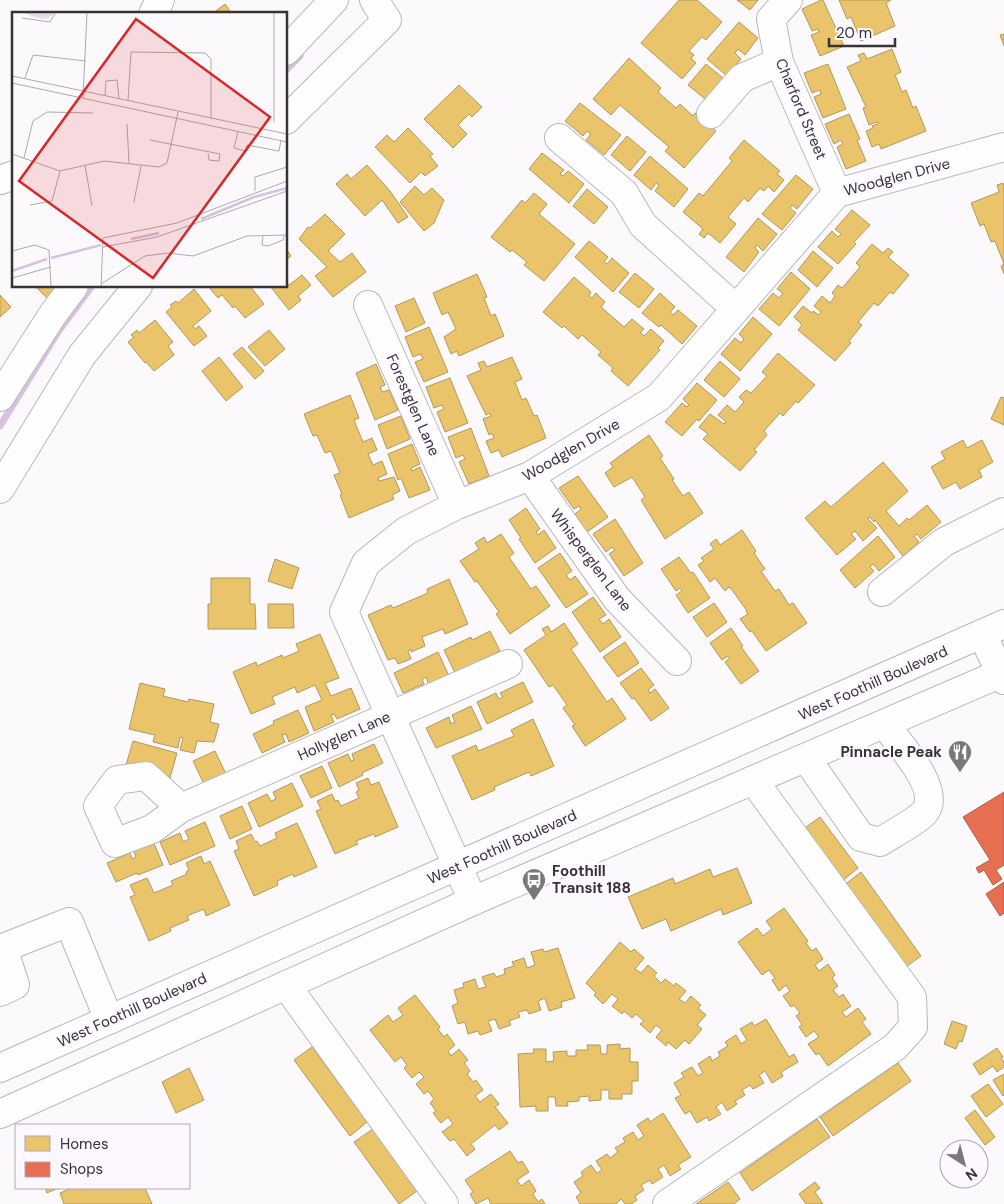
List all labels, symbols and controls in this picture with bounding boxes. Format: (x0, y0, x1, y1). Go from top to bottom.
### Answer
inset map (12, 12, 288, 288)
scale bar (829, 15, 895, 47)
text: 20 m (836, 23, 872, 43)
street label: Charford Street (771, 55, 831, 163)
street label: Woodglen Drive (842, 153, 952, 201)
street label: Forestglen Lane (382, 351, 444, 459)
street label: Woodglen Drive (519, 414, 623, 486)
street label: Whisperglen Lane (546, 505, 636, 615)
street label: West Foothill Boulevard (795, 641, 951, 725)
street label: Hollyglen Lane (294, 707, 394, 765)
restaurant icon: Pinnacle Peak (947, 739, 973, 773)
place label: Pinnacle Peak (840, 742, 942, 762)
street label: West Foothill Boulevard (424, 805, 580, 889)
place label: Foothill Transit 188 (552, 861, 631, 898)
bus stop icon: Foothill Transit 188 (521, 867, 547, 901)
street label: West Foothill Boulevard (54, 968, 210, 1052)
legend (15, 1124, 190, 1189)
text: Homes (60, 1134, 109, 1154)
north arrow (939, 1139, 989, 1189)
text: Shops (60, 1159, 103, 1179)
text: N (962, 1164, 981, 1185)

